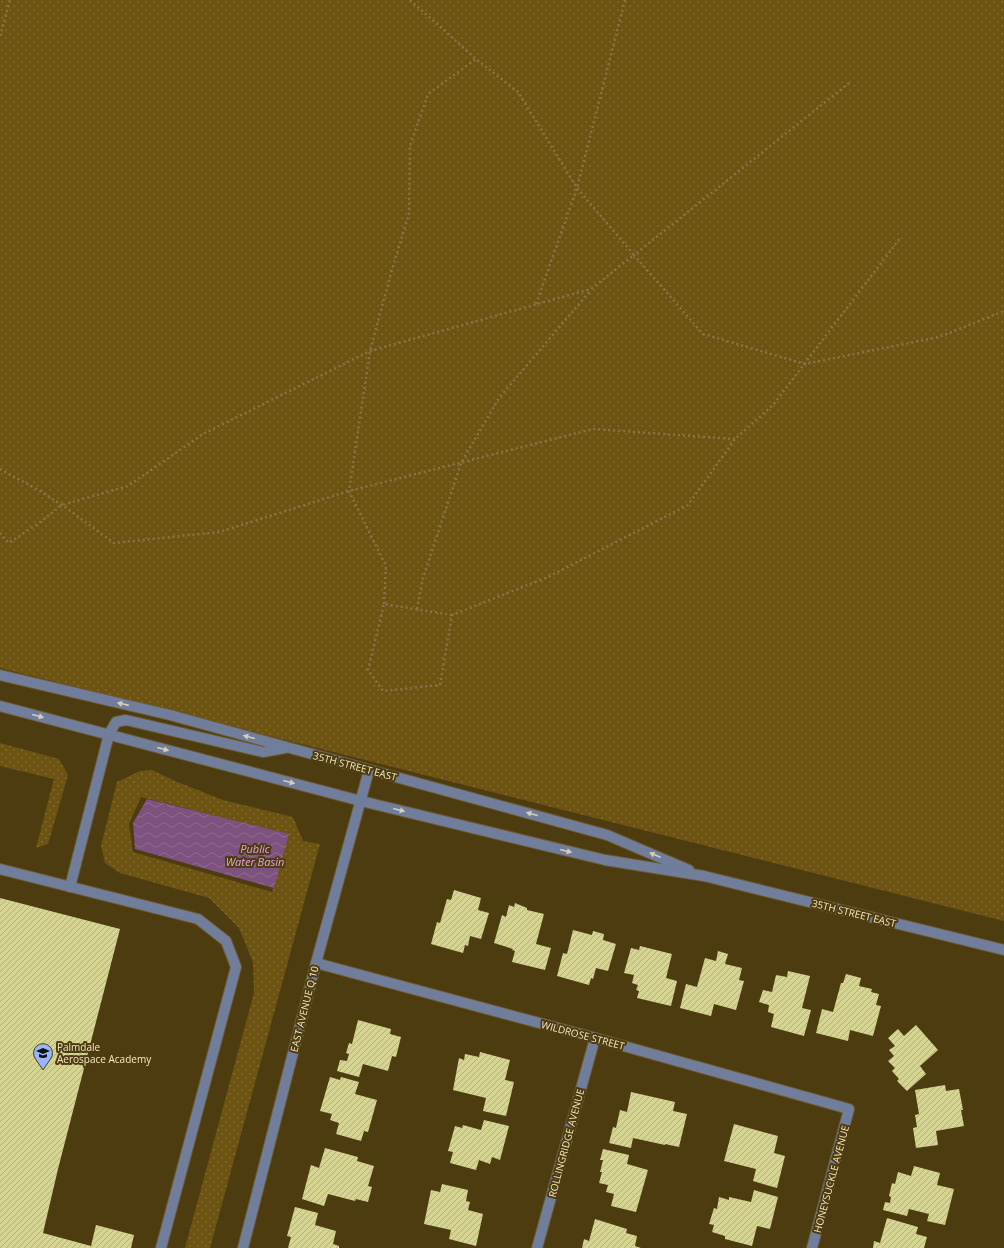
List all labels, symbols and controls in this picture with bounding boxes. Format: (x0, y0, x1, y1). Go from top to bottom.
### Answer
one-way arrow (117, 701, 129, 707)
one-way arrow (31, 713, 44, 719)
one-way arrow (243, 734, 255, 740)
one-way arrow (157, 746, 170, 752)
street label: 35TH STREET EAST (312, 748, 399, 784)
one-way arrow (283, 779, 295, 785)
one-way arrow (393, 807, 405, 813)
one-way arrow (526, 811, 538, 817)
water label: Public Water Basin (226, 841, 284, 869)
one-way arrow (560, 848, 572, 854)
one-way arrow (648, 852, 660, 858)
street label: 35TH STREET EAST (811, 896, 898, 930)
street label: EAST AVENUE Q 10 (287, 964, 322, 1053)
street label: WILDROSE STREET (540, 1017, 627, 1053)
place label: Palmdale Aerospace Academy (57, 1040, 152, 1066)
school or university icon: Palmdale Aerospace Academy (32, 1042, 54, 1070)
street label: ROLLINGRIDGE AVENUE (545, 1087, 587, 1199)
street label: HONEYSUCKLE AVENUE (810, 1124, 852, 1234)

